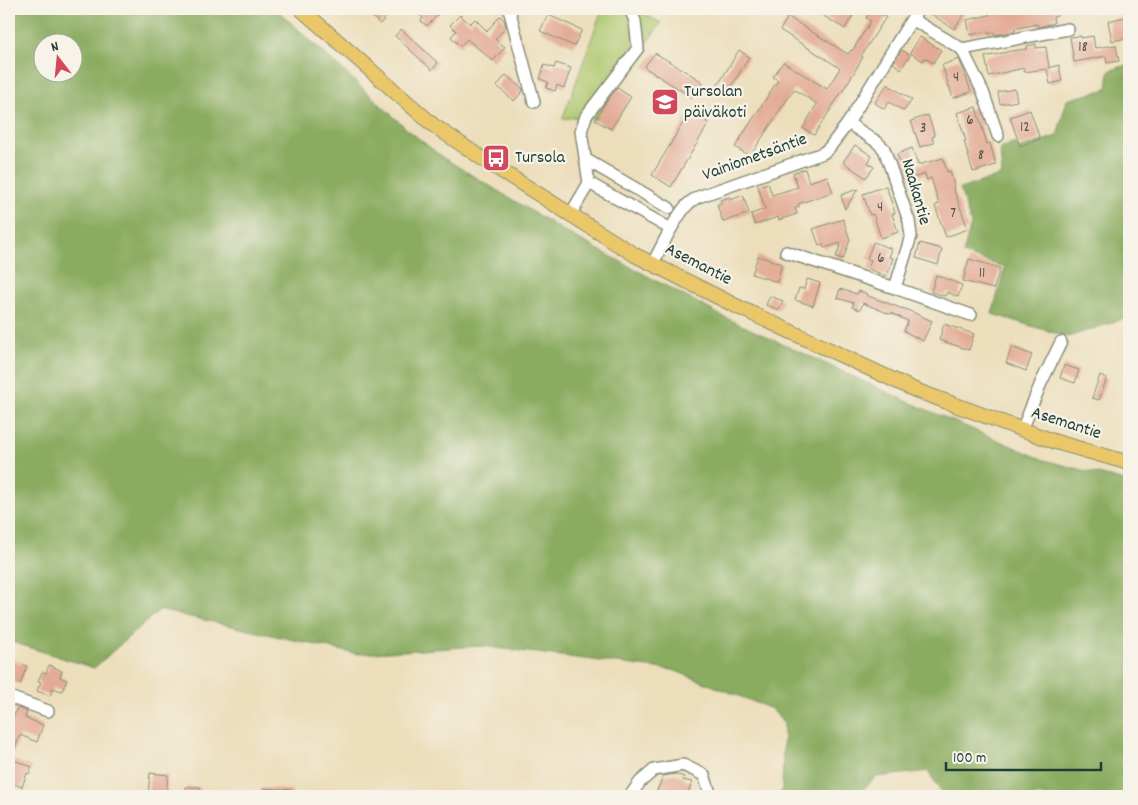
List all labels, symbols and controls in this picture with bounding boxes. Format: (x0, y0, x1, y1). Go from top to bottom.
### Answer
north arrow (32, 32, 82, 82)
text: N (49, 37, 61, 58)
house number: 18 (1078, 37, 1088, 59)
house number: 4 (953, 67, 959, 89)
place label: Tursolan päiväkoti (684, 80, 746, 126)
school or university icon: Tursolan päiväkoti (650, 87, 680, 117)
house number: 6 (966, 110, 974, 132)
house number: 12 (1020, 117, 1030, 139)
house number: 3 (920, 118, 926, 140)
street label: Vainiometsäntie (699, 127, 811, 189)
bus stop icon: Tursola (481, 143, 511, 173)
house number: 8 (978, 145, 984, 167)
place label: Tursola (515, 146, 566, 171)
street label: Naakantie (894, 156, 936, 228)
house number: 4 (877, 197, 883, 219)
house number: 7 (950, 203, 956, 225)
street label: Asemantie (660, 237, 736, 293)
house number: 6 (877, 248, 885, 270)
house number: 11 (979, 263, 985, 285)
street label: Asemantie (1028, 401, 1104, 447)
scale bar (946, 740, 1100, 772)
text: 100 m (953, 748, 986, 770)

